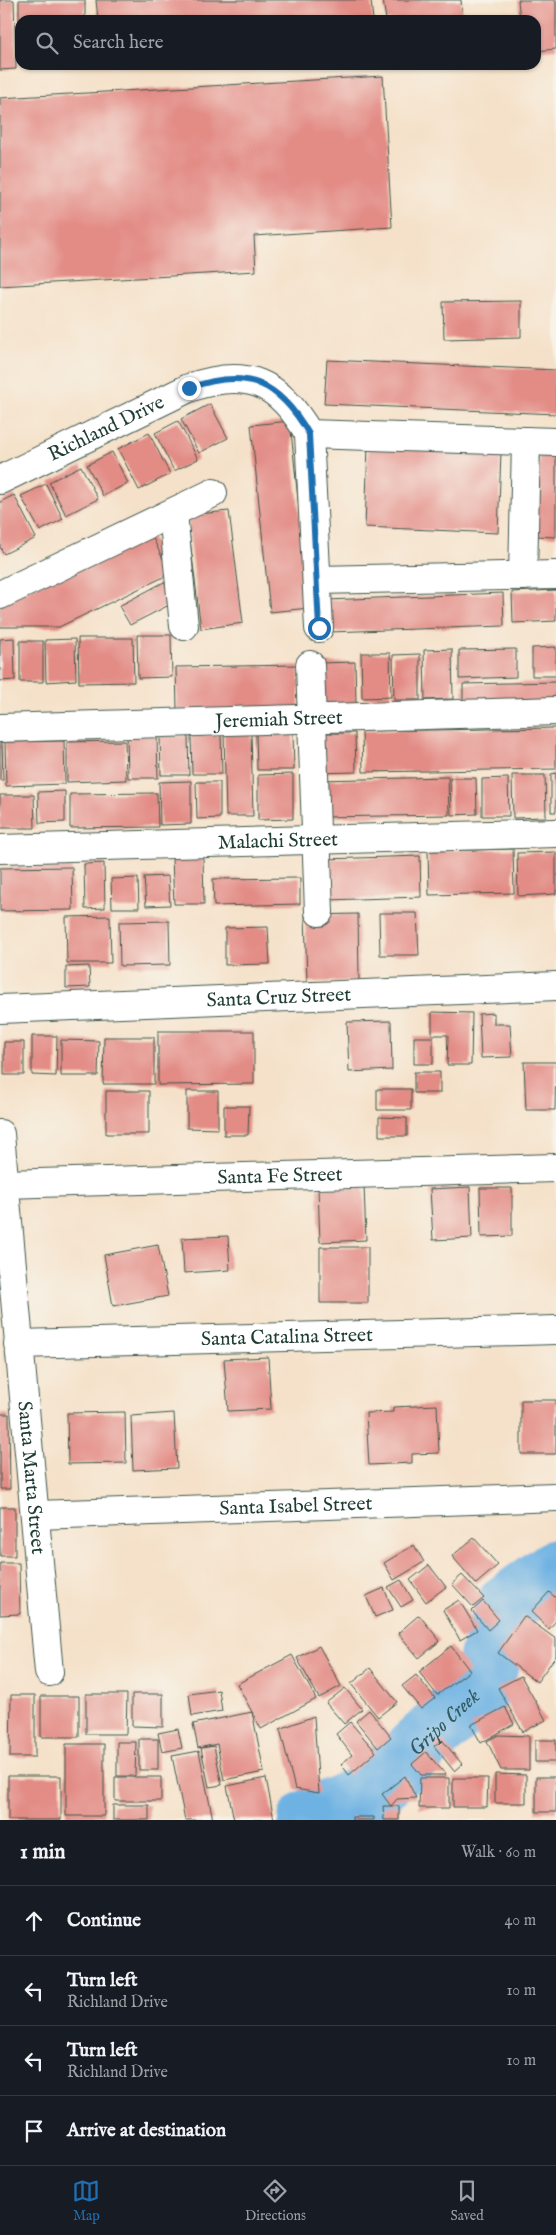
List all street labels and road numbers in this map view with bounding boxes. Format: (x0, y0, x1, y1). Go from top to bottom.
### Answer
street label: Richland Drive (44, 390, 168, 467)
street label: Jeremiah Street (213, 705, 343, 734)
street label: Malachi Street (217, 827, 339, 855)
street label: Santa Cruz Street (206, 982, 352, 1013)
street label: Santa Fe Street (217, 1162, 343, 1190)
street label: Santa Catalina Street (201, 1322, 373, 1352)
street label: Santa Marta Street (12, 1400, 51, 1555)
street label: Santa Isabel Street (219, 1491, 373, 1521)

